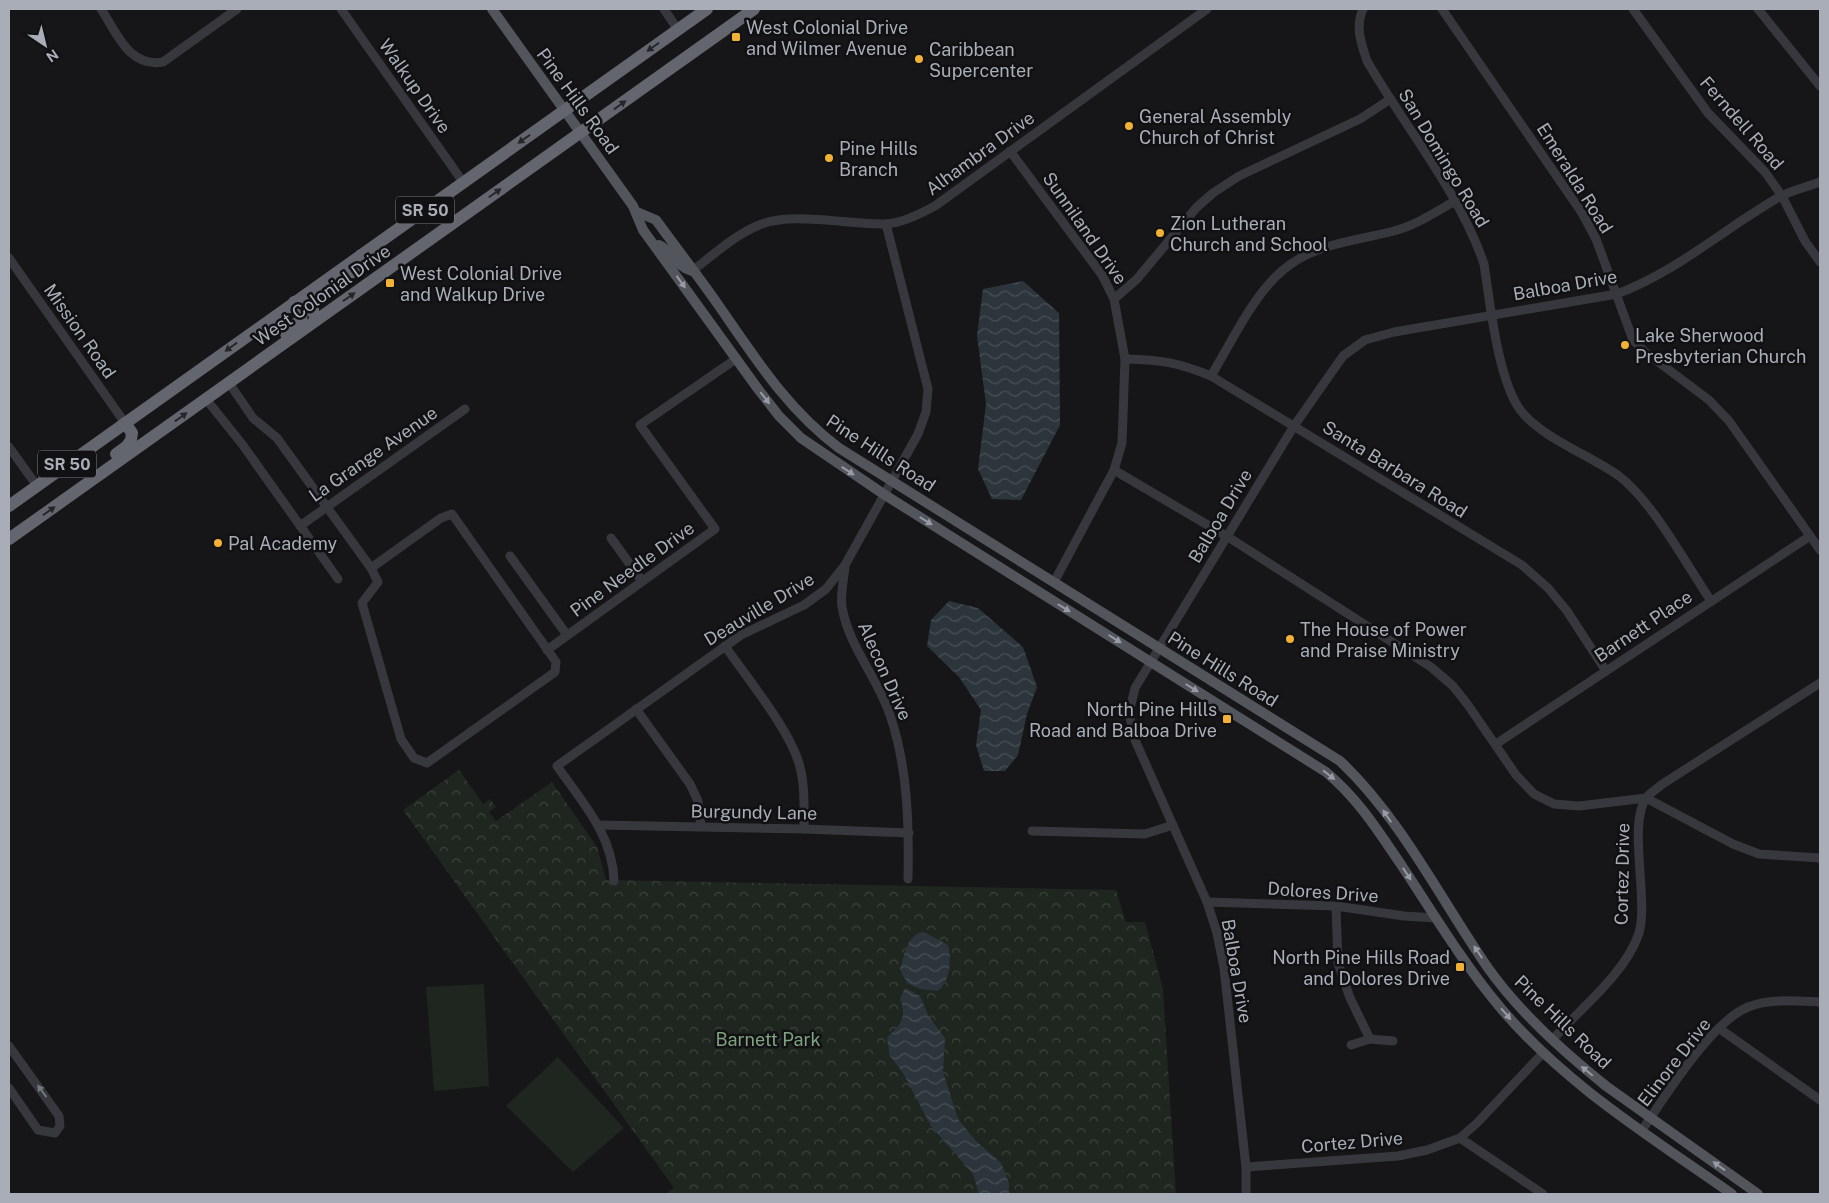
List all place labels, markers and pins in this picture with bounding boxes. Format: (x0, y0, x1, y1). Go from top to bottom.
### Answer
place label: West Colonial Drive and Wilmer Avenue (746, 17, 908, 59)
marker: West Colonial Drive and Wilmer Avenue (730, 31, 742, 43)
place label: Caribbean Supercenter (929, 39, 1033, 81)
marker: Caribbean Supercenter (913, 53, 925, 65)
place label: General Assembly Church of Christ (1139, 106, 1292, 148)
marker: General Assembly Church of Christ (1123, 120, 1135, 132)
place label: Pine Hills Branch (839, 138, 918, 180)
marker: Pine Hills Branch (823, 152, 835, 164)
place label: Zion Lutheran Church and School (1170, 213, 1328, 255)
marker: Zion Lutheran Church and School (1154, 227, 1166, 239)
place label: West Colonial Drive and Walkup Drive (400, 263, 562, 305)
marker: West Colonial Drive and Walkup Drive (384, 277, 396, 289)
place label: Lake Sherwood Presbyterian Church (1635, 325, 1806, 367)
marker: Lake Sherwood Presbyterian Church (1619, 339, 1631, 351)
place label: Pal Academy (228, 533, 337, 554)
marker: Pal Academy (212, 537, 224, 549)
place label: The House of Power and Praise Ministry (1300, 619, 1467, 661)
marker: The House of Power and Praise Ministry (1284, 633, 1296, 645)
place label: North Pine Hills Road and Balboa Drive (1029, 699, 1217, 741)
marker: North Pine Hills Road and Balboa Drive (1221, 713, 1233, 725)
place label: North Pine Hills Road and Dolores Drive (1272, 947, 1450, 989)
marker: North Pine Hills Road and Dolores Drive (1454, 961, 1466, 973)

